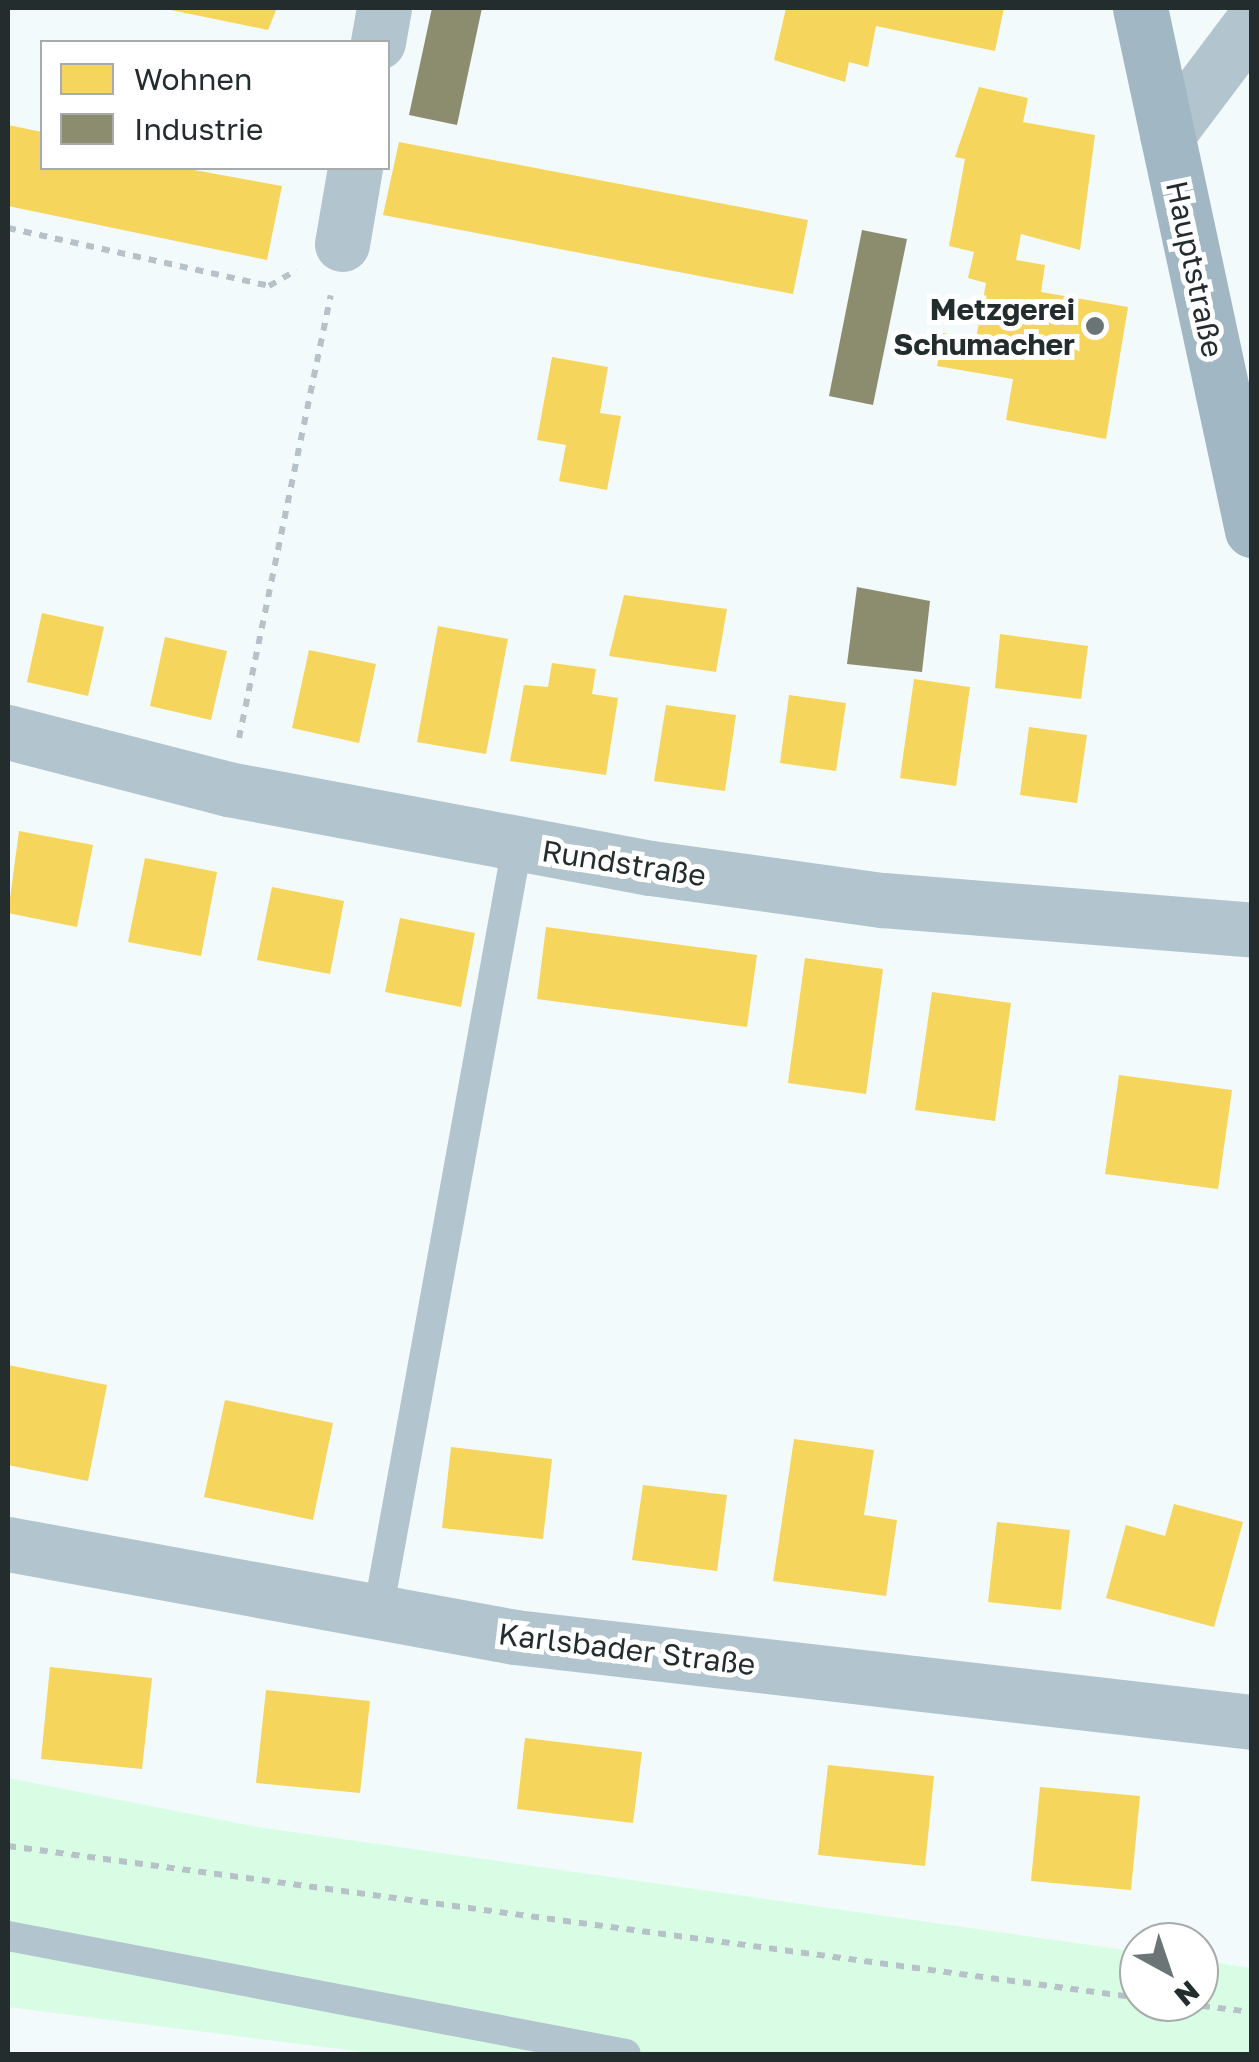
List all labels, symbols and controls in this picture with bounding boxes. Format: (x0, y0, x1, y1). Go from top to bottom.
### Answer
legend (40, 40, 390, 170)
text: Wohnen (134, 61, 252, 97)
text: Industrie (134, 111, 264, 147)
street label: Hauptstraße (1159, 178, 1231, 360)
place label: Metzgerei Schumacher (893, 291, 1075, 362)
marker: Metzgerei Schumacher (1084, 315, 1106, 337)
street label: Rundstraße (539, 832, 709, 894)
street label: Karlsbader Straße (496, 1615, 758, 1683)
north arrow (1119, 1922, 1219, 2022)
text: N (1169, 1974, 1206, 2013)

